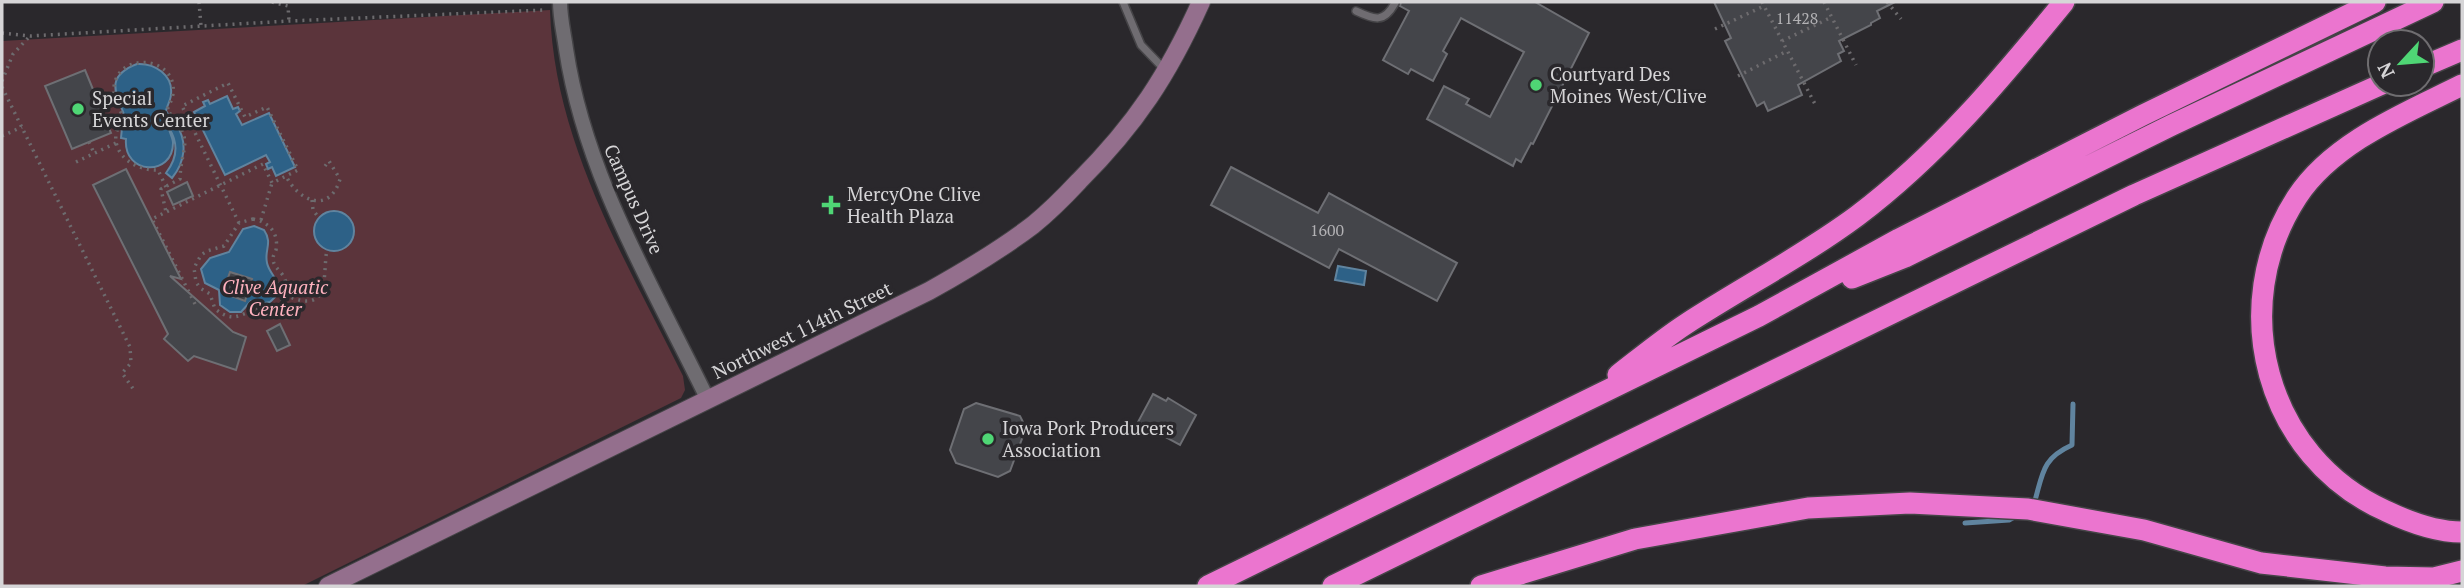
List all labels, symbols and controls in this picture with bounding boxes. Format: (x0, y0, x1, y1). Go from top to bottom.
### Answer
house number: 11428 (1776, 7, 1818, 29)
north arrow (2366, 28, 2436, 98)
text: N (2371, 58, 2400, 83)
place label: Courtyard Des Moines West/Clive (1550, 61, 1707, 108)
marker: Courtyard Des Moines West/Clive (1528, 77, 1544, 93)
place label: Special Events Center (92, 85, 210, 132)
marker: Special Events Center (70, 101, 86, 117)
street label: Campus Drive (599, 140, 670, 258)
place label: MercyOne Clive Health Plaza (847, 181, 981, 228)
marker: MercyOne Clive Health Plaza (821, 195, 841, 215)
house number: 1600 (1310, 219, 1344, 241)
park label: Clive Aquatic Center (222, 274, 329, 321)
street label: Northwest 114th Street (708, 275, 896, 384)
place label: Iowa Pork Producers Association (1002, 415, 1174, 462)
marker: Iowa Pork Producers Association (980, 431, 996, 447)

